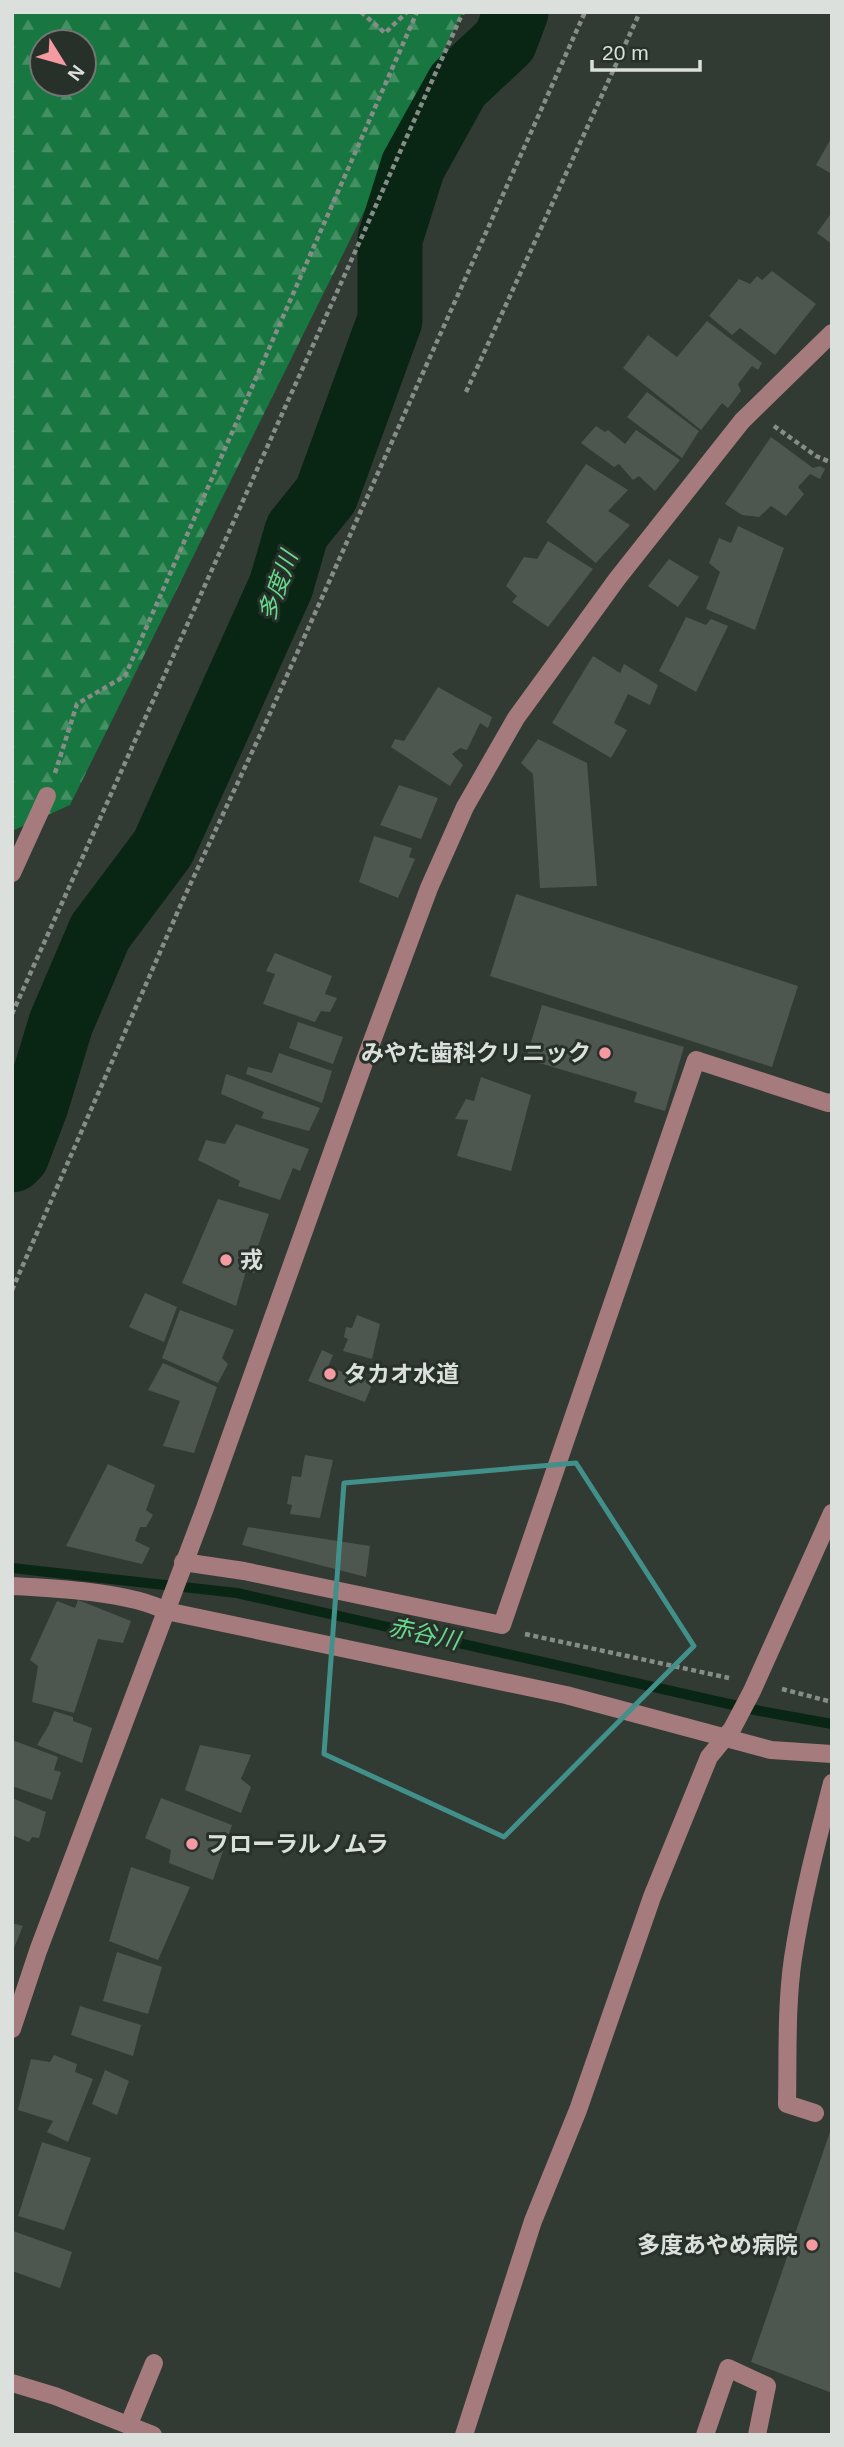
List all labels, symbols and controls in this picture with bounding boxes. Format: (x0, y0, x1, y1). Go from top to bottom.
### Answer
north arrow (28, 28, 98, 98)
scale bar (592, 28, 700, 72)
text: 20 m (602, 41, 649, 64)
text: N (64, 61, 89, 85)
water label: 多度川 (253, 545, 304, 624)
place label: みやた歯科クリニック (361, 1040, 591, 1066)
marker: みやた歯科クリニック (597, 1045, 613, 1061)
place label: 戎 (240, 1247, 263, 1273)
marker: 戎 (218, 1252, 234, 1268)
place label: タカオ水道 (344, 1361, 459, 1387)
marker: タカオ水道 (322, 1366, 338, 1382)
water label: 赤谷川 (386, 1613, 465, 1655)
place label: フローラルノムラ (206, 1831, 389, 1857)
marker: フローラルノムラ (184, 1836, 200, 1852)
place label: 多度あやめ病院 (637, 2232, 798, 2258)
marker: 多度あやめ病院 (804, 2237, 820, 2253)

